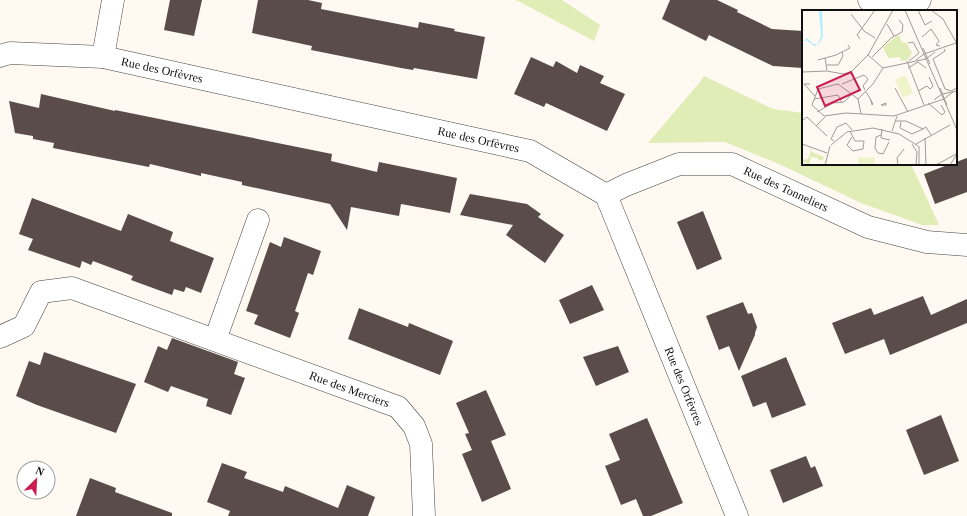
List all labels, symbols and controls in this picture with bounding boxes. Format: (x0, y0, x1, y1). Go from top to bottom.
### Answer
inset map (802, 10, 957, 165)
street label: Rue des Orfèvres (120, 54, 205, 86)
street label: Rue des Orfèvres (436, 124, 521, 156)
street label: Rue des Tonneliers (742, 163, 831, 215)
street label: Rue des Orfèvres (662, 345, 706, 428)
street label: Rue des Merciers (308, 368, 392, 410)
north arrow (16, 460, 56, 500)
text: N (34, 464, 46, 478)

